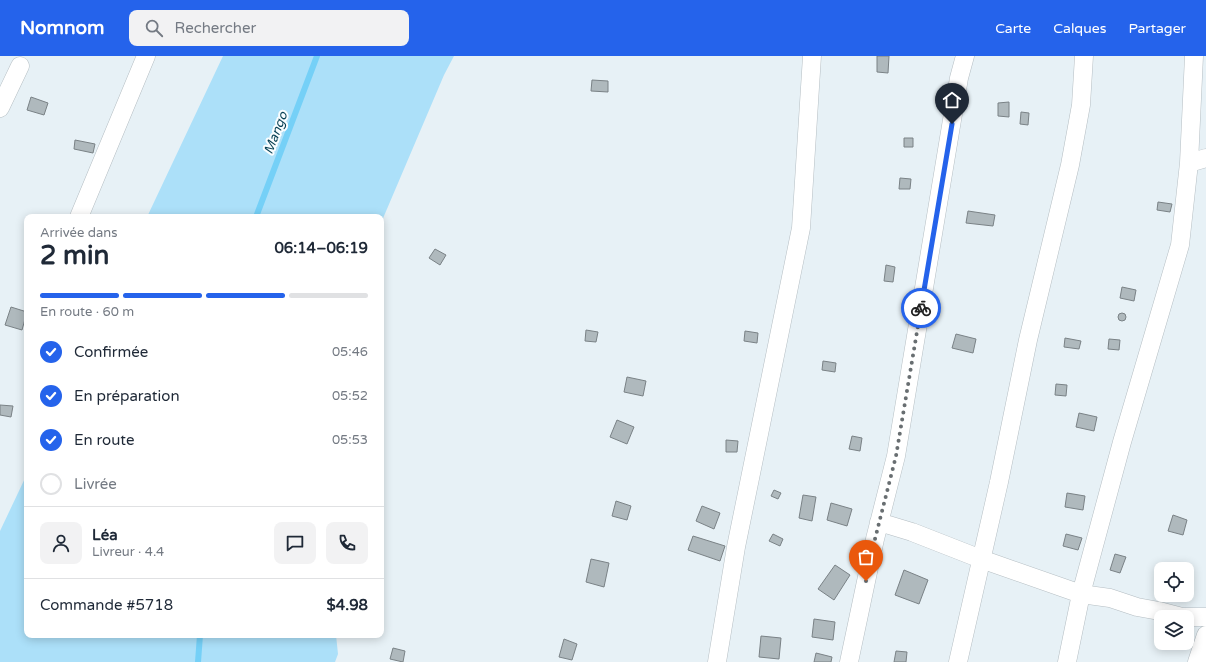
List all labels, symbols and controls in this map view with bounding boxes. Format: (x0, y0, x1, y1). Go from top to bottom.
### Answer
search box (129, 10, 409, 46)
text: Nomnom (20, 17, 105, 39)
icon: search (143, 17, 165, 39)
text: Rechercher (175, 19, 256, 37)
text: Carte (995, 20, 1031, 37)
text: Calques (1053, 20, 1106, 37)
text: Partager (1128, 20, 1186, 37)
pin (935, 83, 969, 124)
icon: home (941, 89, 963, 111)
water label: Mango (261, 109, 292, 156)
text: Arrivée dans (40, 225, 117, 241)
text: 06:14–06:19 (274, 239, 368, 257)
text: 2 min (40, 240, 109, 271)
courier (901, 288, 941, 328)
icon: bike (910, 297, 932, 319)
text: En route · 60 m (40, 304, 134, 320)
icon: check (40, 341, 62, 363)
text: Confirmée (74, 343, 148, 361)
text: 05:46 (332, 344, 368, 360)
icon: check (40, 385, 62, 407)
text: En préparation (74, 387, 180, 405)
text: 05:52 (332, 388, 368, 404)
icon: check (40, 429, 62, 451)
text: En route (74, 431, 134, 449)
text: 05:53 (332, 432, 368, 448)
text: Livrée (74, 475, 117, 493)
button: person (40, 522, 82, 564)
button: chat (274, 522, 316, 564)
button: phone (326, 522, 368, 564)
text: Léa (92, 526, 118, 544)
pin (849, 540, 883, 581)
text: Livreur · 4.4 (92, 544, 164, 560)
icon: bag (855, 546, 877, 568)
map controls (1154, 562, 1194, 650)
button: locate (1154, 562, 1194, 602)
text: Commande #5718 (40, 596, 173, 614)
text: $4.98 (327, 596, 368, 614)
button: layers (1154, 610, 1194, 650)

